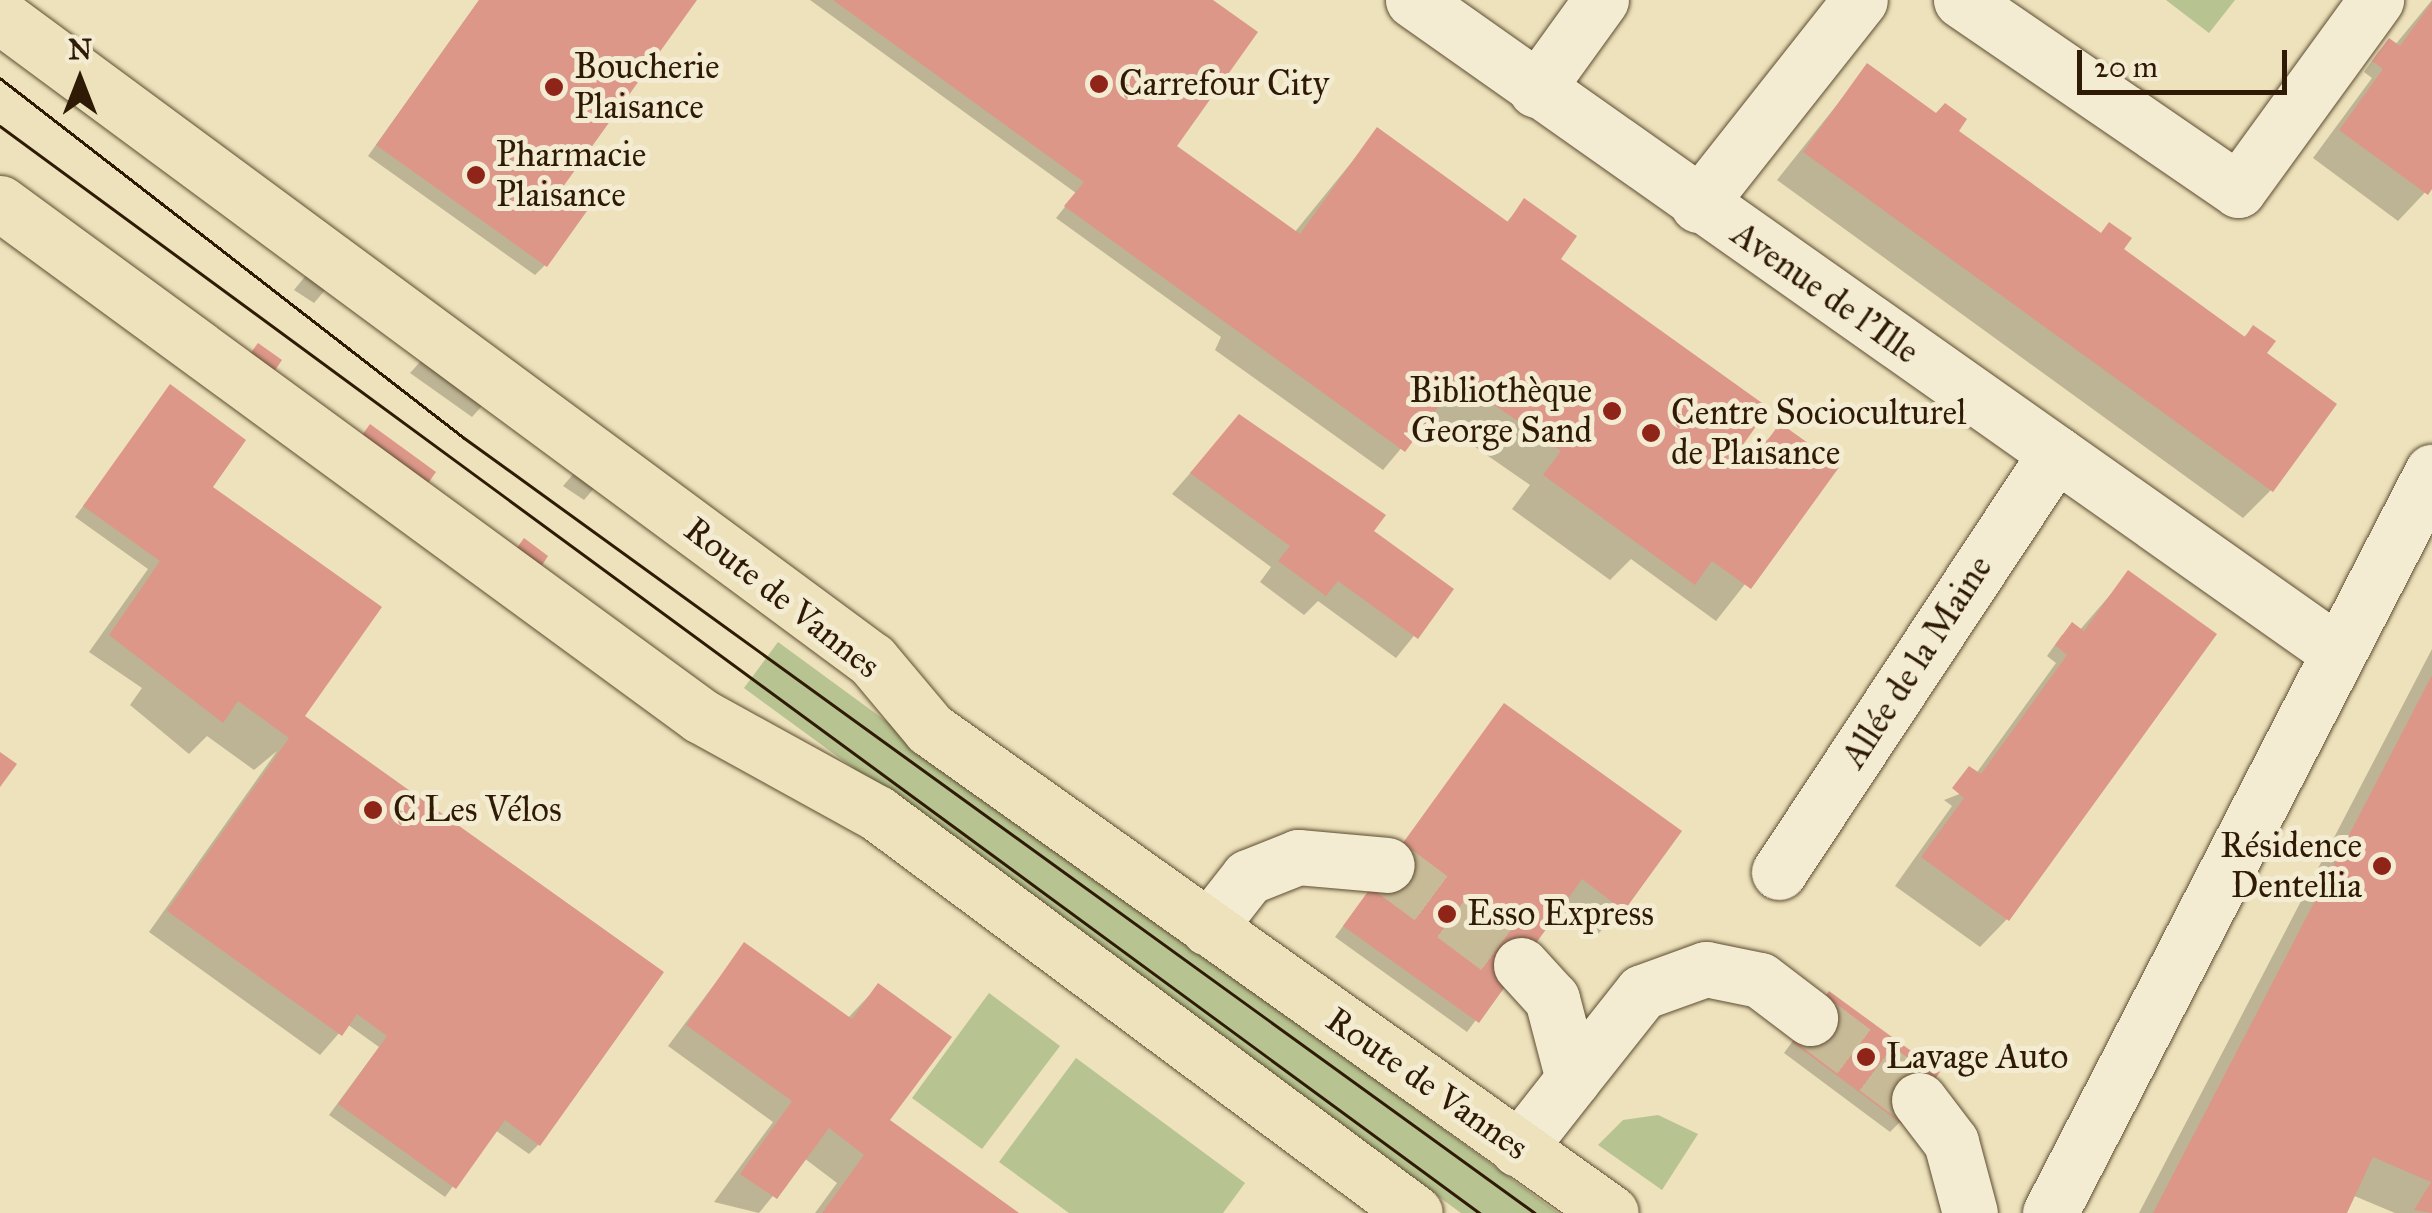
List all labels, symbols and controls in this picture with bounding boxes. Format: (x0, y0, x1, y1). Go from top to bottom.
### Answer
north arrow (30, 30, 130, 130)
scale bar (2082, 30, 2292, 92)
text: N (68, 32, 92, 67)
place label: Boucherie Plaisance (574, 46, 720, 128)
text: 20 m (2094, 49, 2158, 85)
place label: Carrefour City (1119, 63, 1329, 105)
marker: Carrefour City (1088, 73, 1110, 95)
marker: Boucherie Plaisance (543, 76, 565, 98)
place label: Pharmacie Plaisance (496, 134, 646, 216)
marker: Pharmacie Plaisance (465, 164, 487, 186)
street label: Avenue de l'Ille (1723, 213, 1927, 373)
place label: Bibliothèque George Sand (1410, 370, 1592, 452)
place label: Centre Socioculturel de Plaisance (1671, 392, 1966, 474)
marker: Bibliothèque George Sand (1601, 400, 1623, 422)
marker: Centre Socioculturel de Plaisance (1640, 422, 1662, 444)
street label: Route de Vannes (676, 509, 888, 687)
street label: Allée de la Maine (1833, 548, 2001, 776)
place label: C Les Vélos (393, 789, 562, 831)
marker: C Les Vélos (362, 799, 384, 821)
place label: Résidence Dentellia (2220, 825, 2362, 907)
marker: Résidence Dentellia (2371, 855, 2393, 877)
place label: Esso Express (1467, 893, 1654, 935)
marker: Esso Express (1436, 903, 1458, 925)
street label: Route de Vannes (1318, 999, 1536, 1169)
place label: Lavage Auto (1886, 1036, 2068, 1078)
marker: Lavage Auto (1855, 1046, 1877, 1068)

